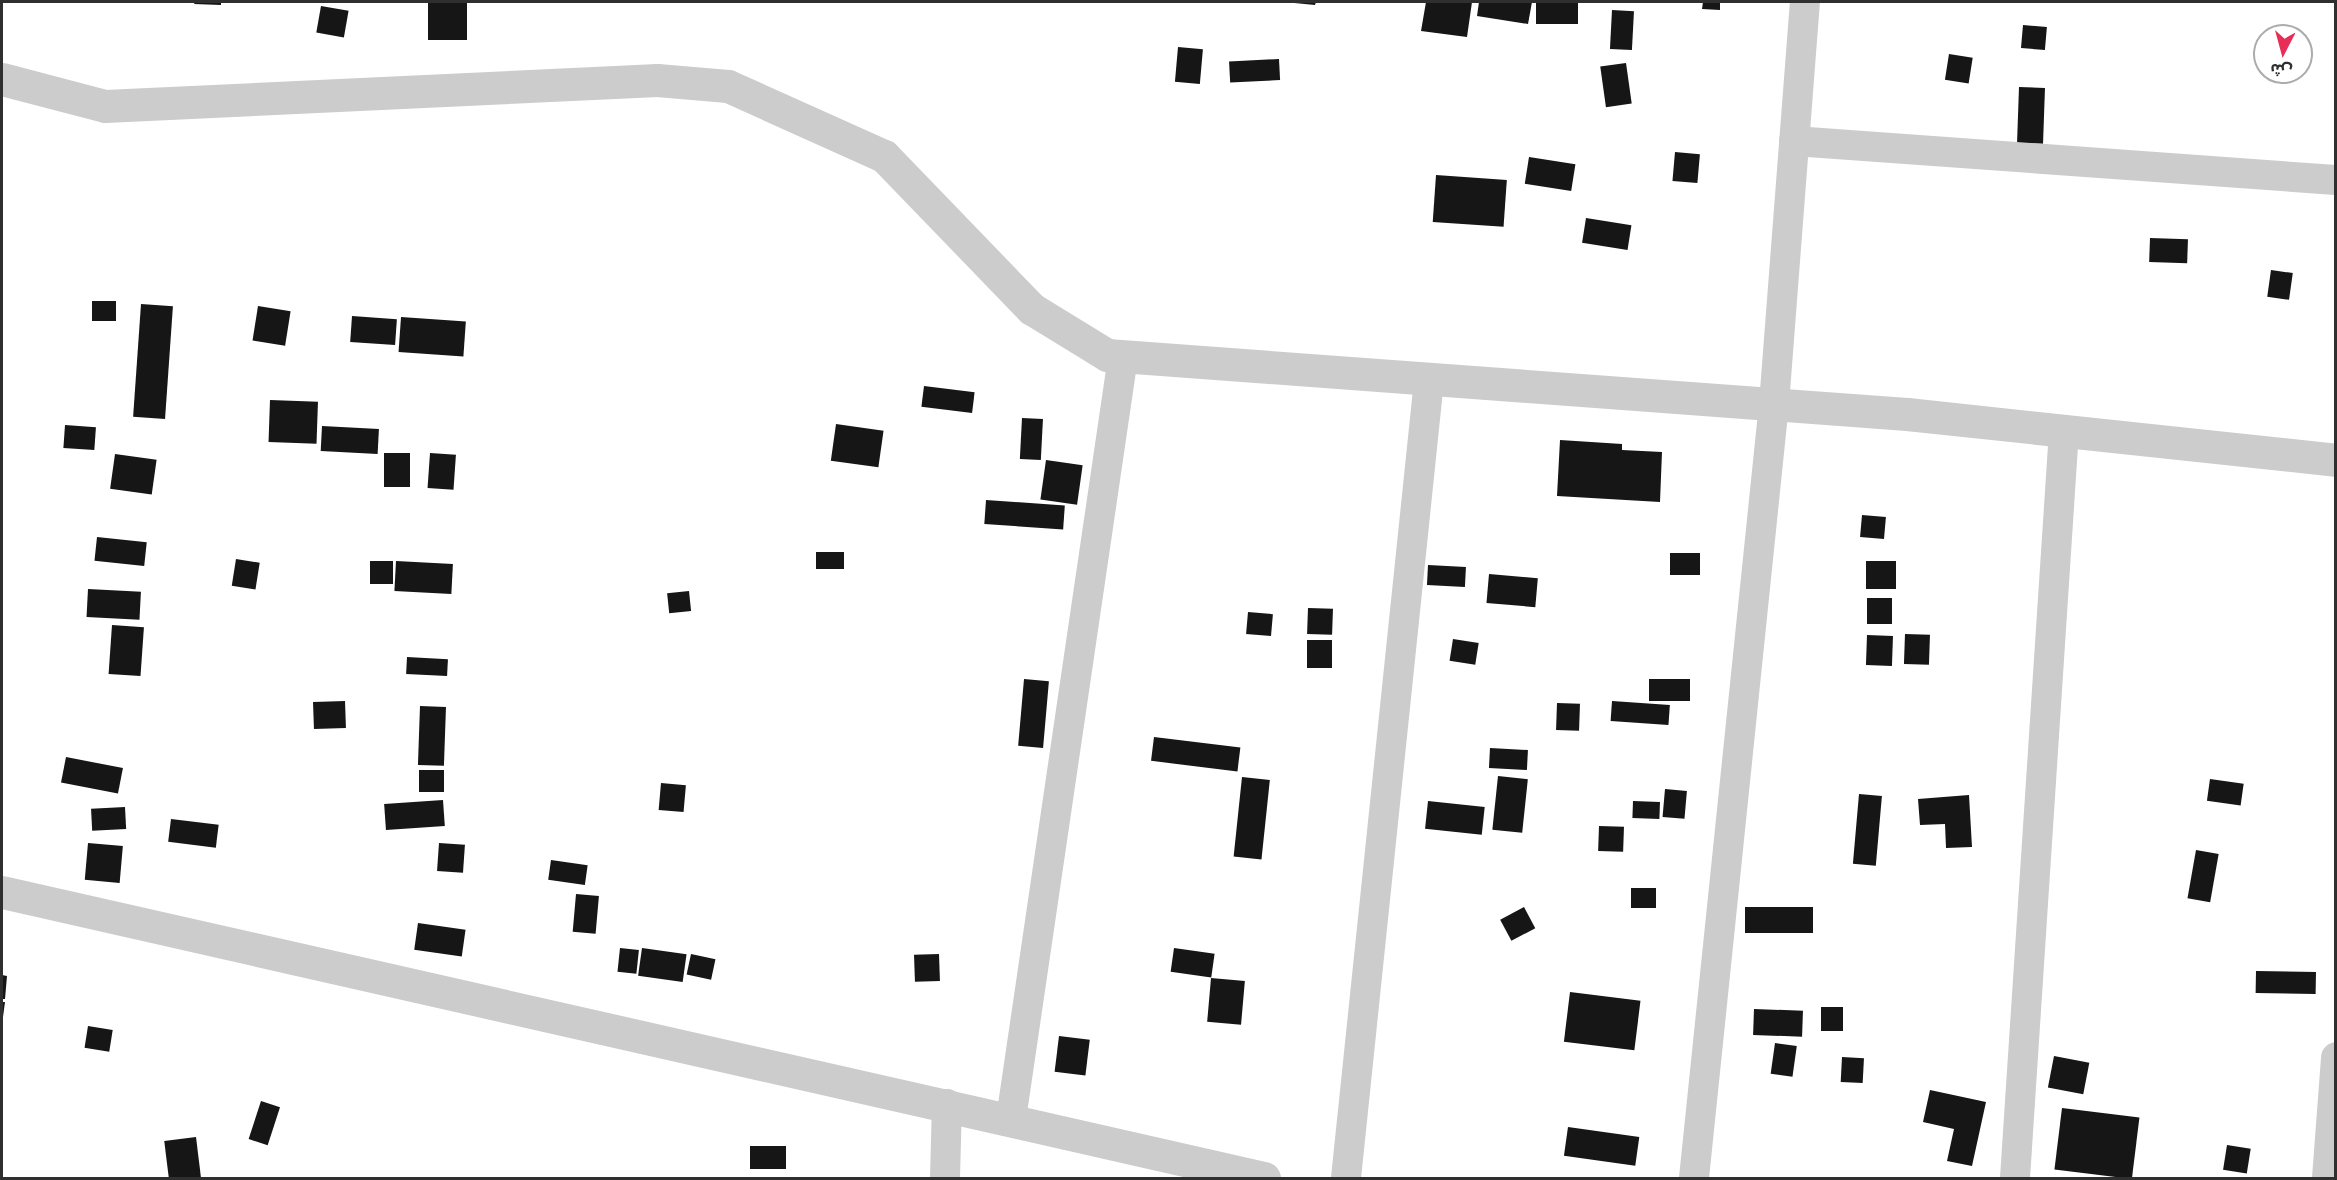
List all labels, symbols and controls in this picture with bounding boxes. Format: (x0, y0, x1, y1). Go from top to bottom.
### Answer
north arrow (2253, 24, 2313, 84)
text: ش (2269, 59, 2293, 82)

